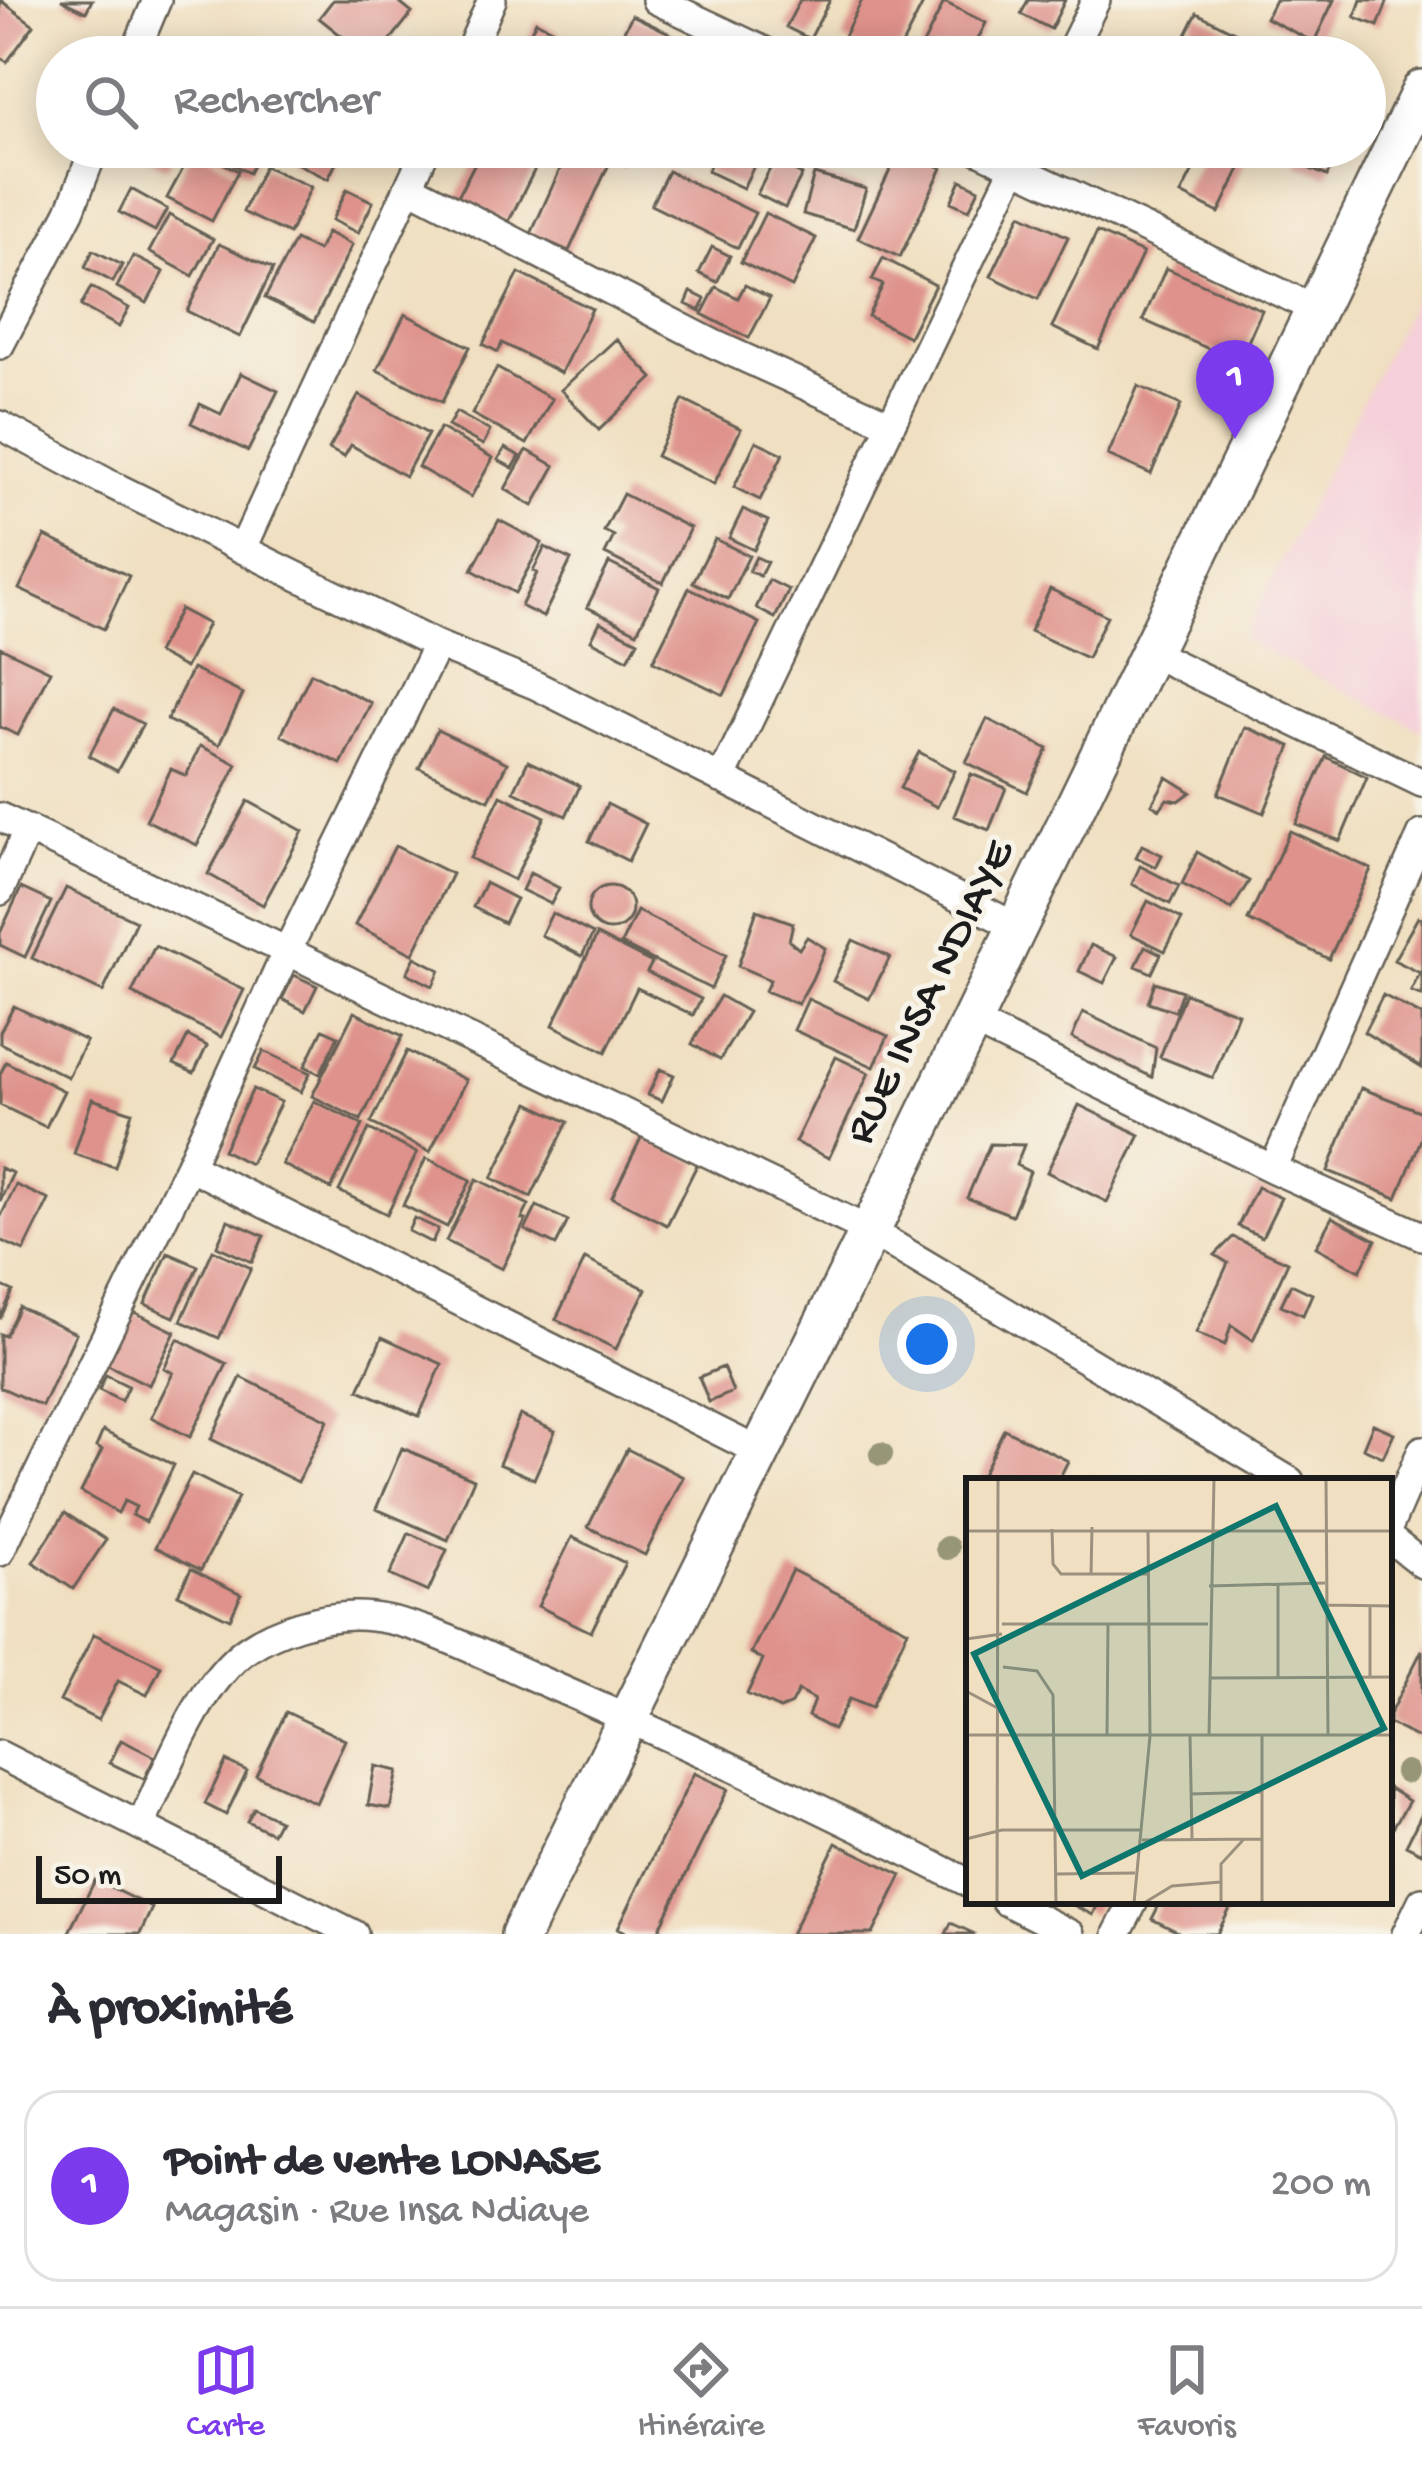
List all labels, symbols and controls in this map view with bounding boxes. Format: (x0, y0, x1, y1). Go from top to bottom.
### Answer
search box (36, 36, 1386, 168)
icon: search (78, 69, 144, 135)
text: Rechercher (174, 76, 378, 129)
pin: 1 (1196, 340, 1274, 439)
street label: RUE INSA NDIAYE (836, 831, 1029, 1154)
your location (897, 1314, 957, 1374)
inset map (966, 1478, 1392, 1904)
scale bar (36, 1850, 282, 1903)
text: 50 m (54, 1858, 121, 1896)
text: À proximité (48, 1982, 292, 2042)
text: Point de vente LONASE (165, 2137, 599, 2190)
text: 1 (82, 2163, 98, 2209)
text: 200 m (1271, 2163, 1371, 2209)
text: Magasin · Rue Insa Ndiaye (165, 2190, 589, 2236)
tab: Carte (186, 2337, 265, 2447)
tab: Itinéraire (638, 2337, 765, 2447)
tab: Favoris (1138, 2337, 1236, 2447)

